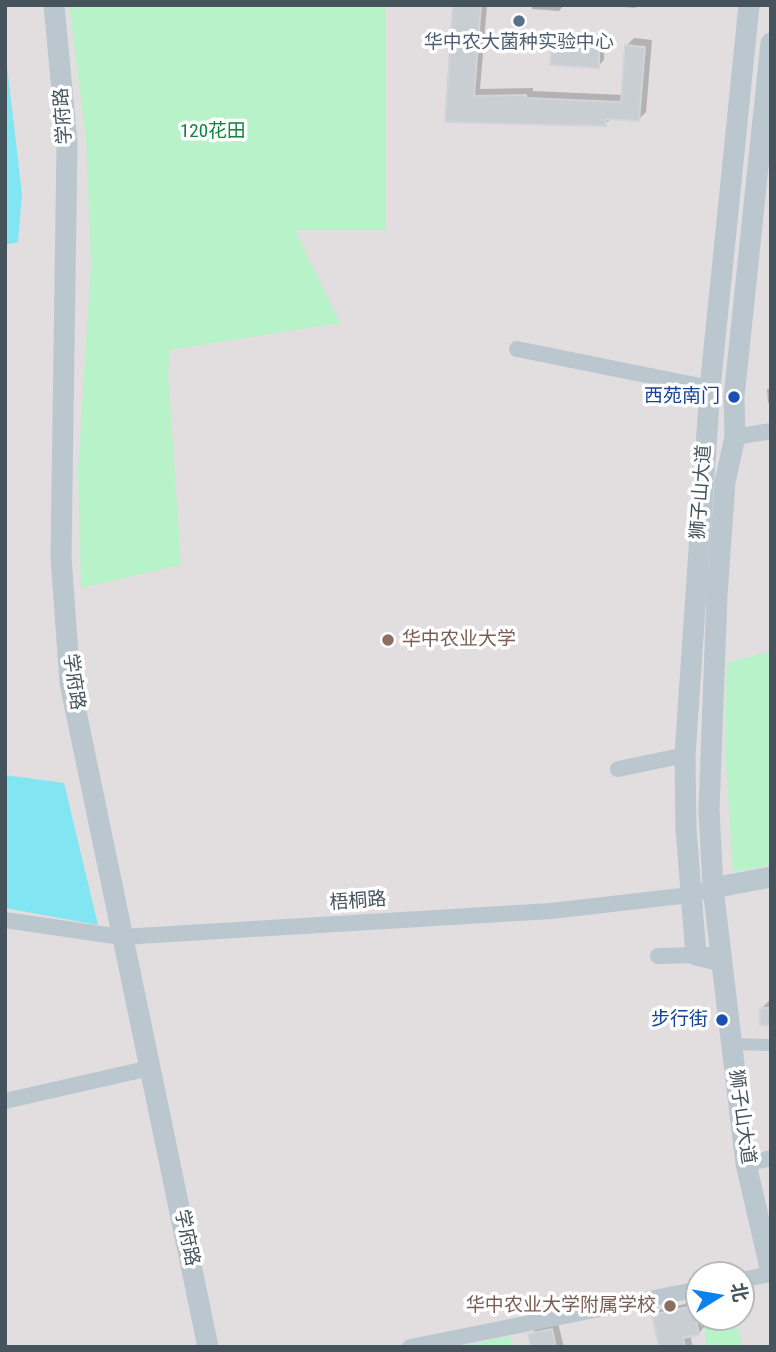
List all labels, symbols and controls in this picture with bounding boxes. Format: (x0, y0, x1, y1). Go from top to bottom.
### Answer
marker: 华中农大菌种实验中心 (511, 13, 527, 29)
place label: 华中农大菌种实验中心 (424, 32, 614, 54)
street label: 学府路 (51, 87, 77, 145)
park label: 120花田 (180, 121, 246, 143)
place label: 西苑南门 (644, 386, 720, 408)
marker: 西苑南门 (726, 389, 742, 405)
street label: 狮子山大道 (687, 444, 717, 540)
place label: 华中农业大学 (402, 629, 516, 651)
marker: 华中农业大学 (380, 632, 396, 648)
street label: 学府路 (58, 652, 88, 712)
street label: 梧桐路 (329, 889, 387, 915)
place label: 步行街 (651, 1009, 708, 1031)
marker: 步行街 (714, 1012, 730, 1028)
street label: 狮子山大道 (723, 1068, 759, 1166)
street label: 学府路 (169, 1208, 203, 1268)
north arrow (685, 1261, 755, 1331)
text: 北 (726, 1281, 752, 1304)
place label: 华中农业大学附属学校 (466, 1295, 656, 1317)
marker: 华中农业大学附属学校 (662, 1298, 678, 1314)

